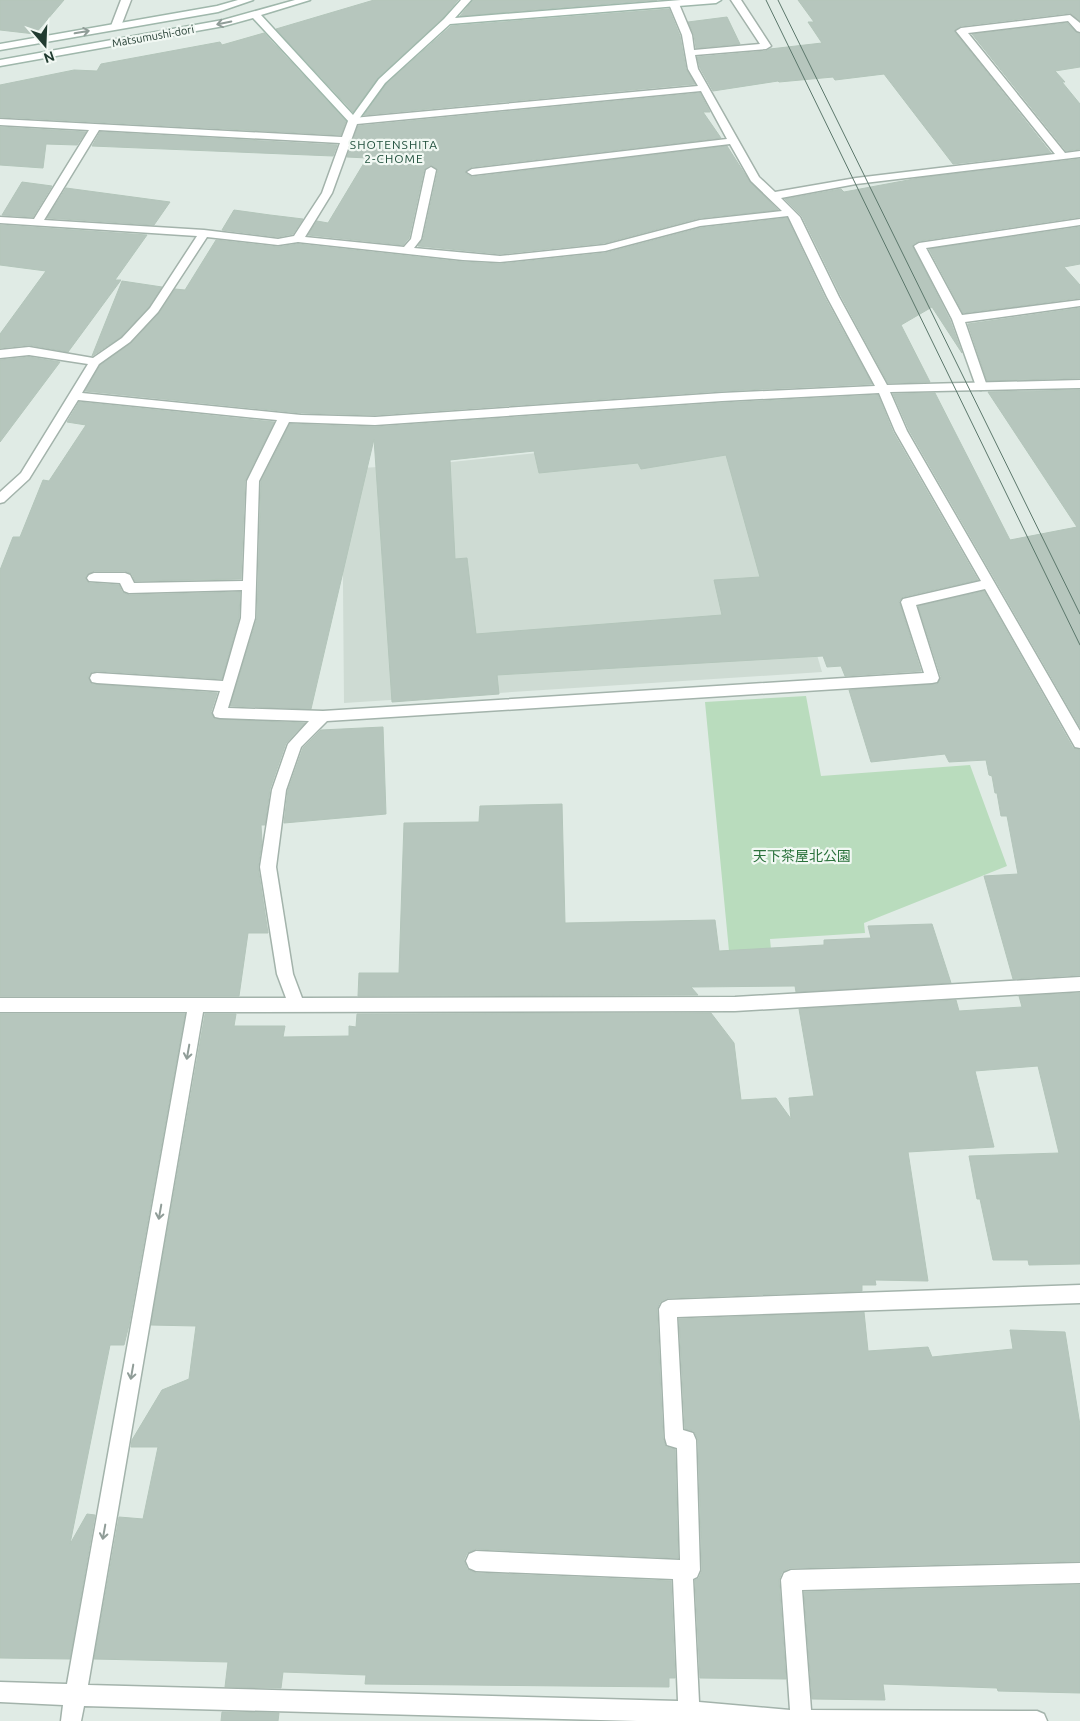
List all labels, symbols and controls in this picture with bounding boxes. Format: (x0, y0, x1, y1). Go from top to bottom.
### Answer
one-way arrow (217, 19, 233, 28)
north arrow (20, 20, 70, 70)
street label: Matsumushi-dori (111, 23, 195, 49)
one-way arrow (74, 27, 90, 37)
text: N (42, 48, 57, 67)
district label: SHOTENSHITA 2-CHOME (350, 138, 438, 165)
park label: 天下茶屋北公園 (753, 848, 851, 864)
one-way arrow (182, 1044, 192, 1060)
one-way arrow (154, 1204, 164, 1220)
one-way arrow (126, 1364, 136, 1380)
one-way arrow (98, 1524, 108, 1540)

